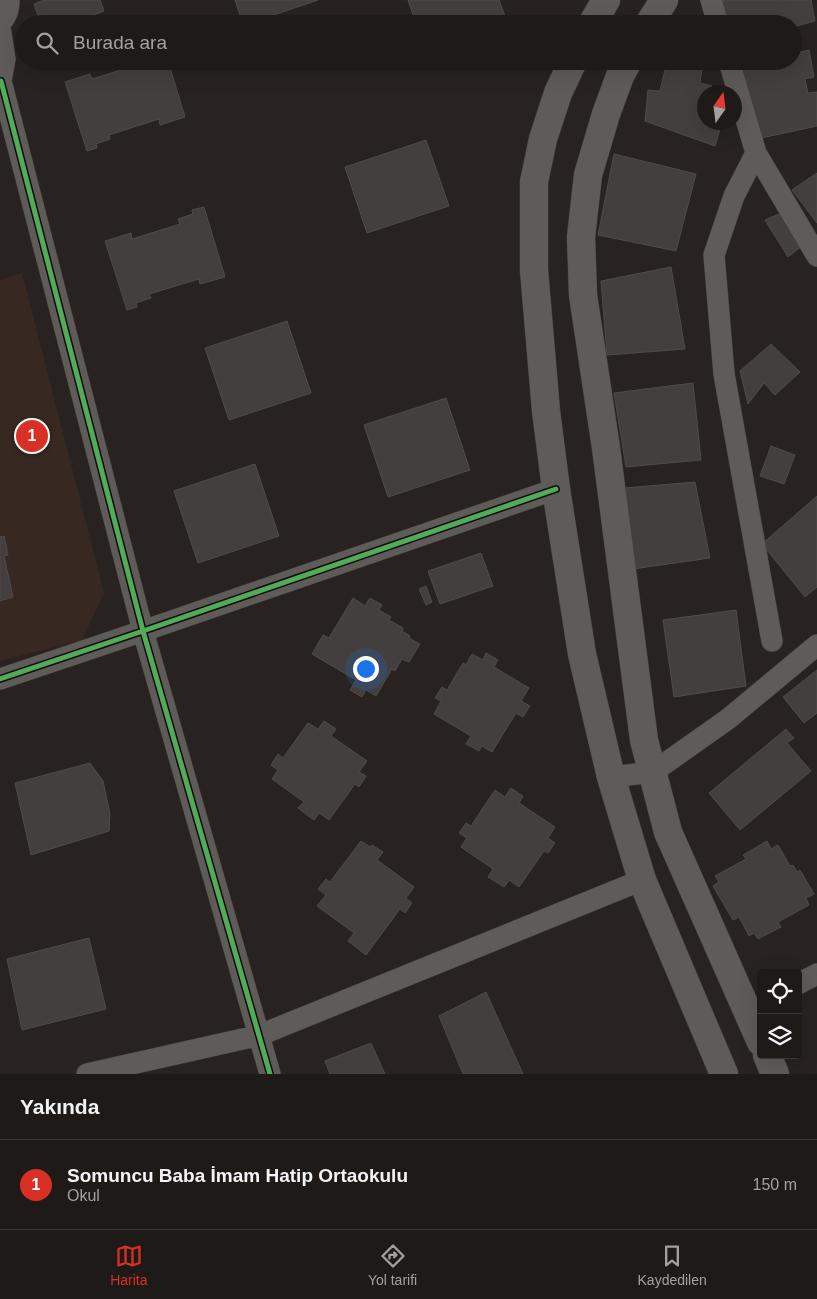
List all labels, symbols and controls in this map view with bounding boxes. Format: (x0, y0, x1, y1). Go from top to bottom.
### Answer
search box (15, 15, 802, 70)
icon: search (33, 29, 61, 57)
text: Burada ara (73, 32, 167, 53)
north arrow (697, 85, 742, 130)
pin: 1 (16, 417, 48, 455)
your location (353, 656, 379, 682)
map controls (757, 969, 802, 1059)
button: locate (757, 969, 802, 1014)
button: layers (757, 1014, 802, 1059)
text: Yakında (20, 1095, 99, 1118)
text: Somuncu Baba İmam Hatip Ortaokulu (67, 1165, 408, 1186)
text: 1 (32, 1176, 40, 1193)
text: 150 m (753, 1176, 797, 1193)
text: Okul (67, 1187, 100, 1204)
tab: Harita (110, 1242, 148, 1288)
tab: Yol tarifi (368, 1242, 417, 1288)
tab: Kaydedilen (638, 1242, 707, 1288)

